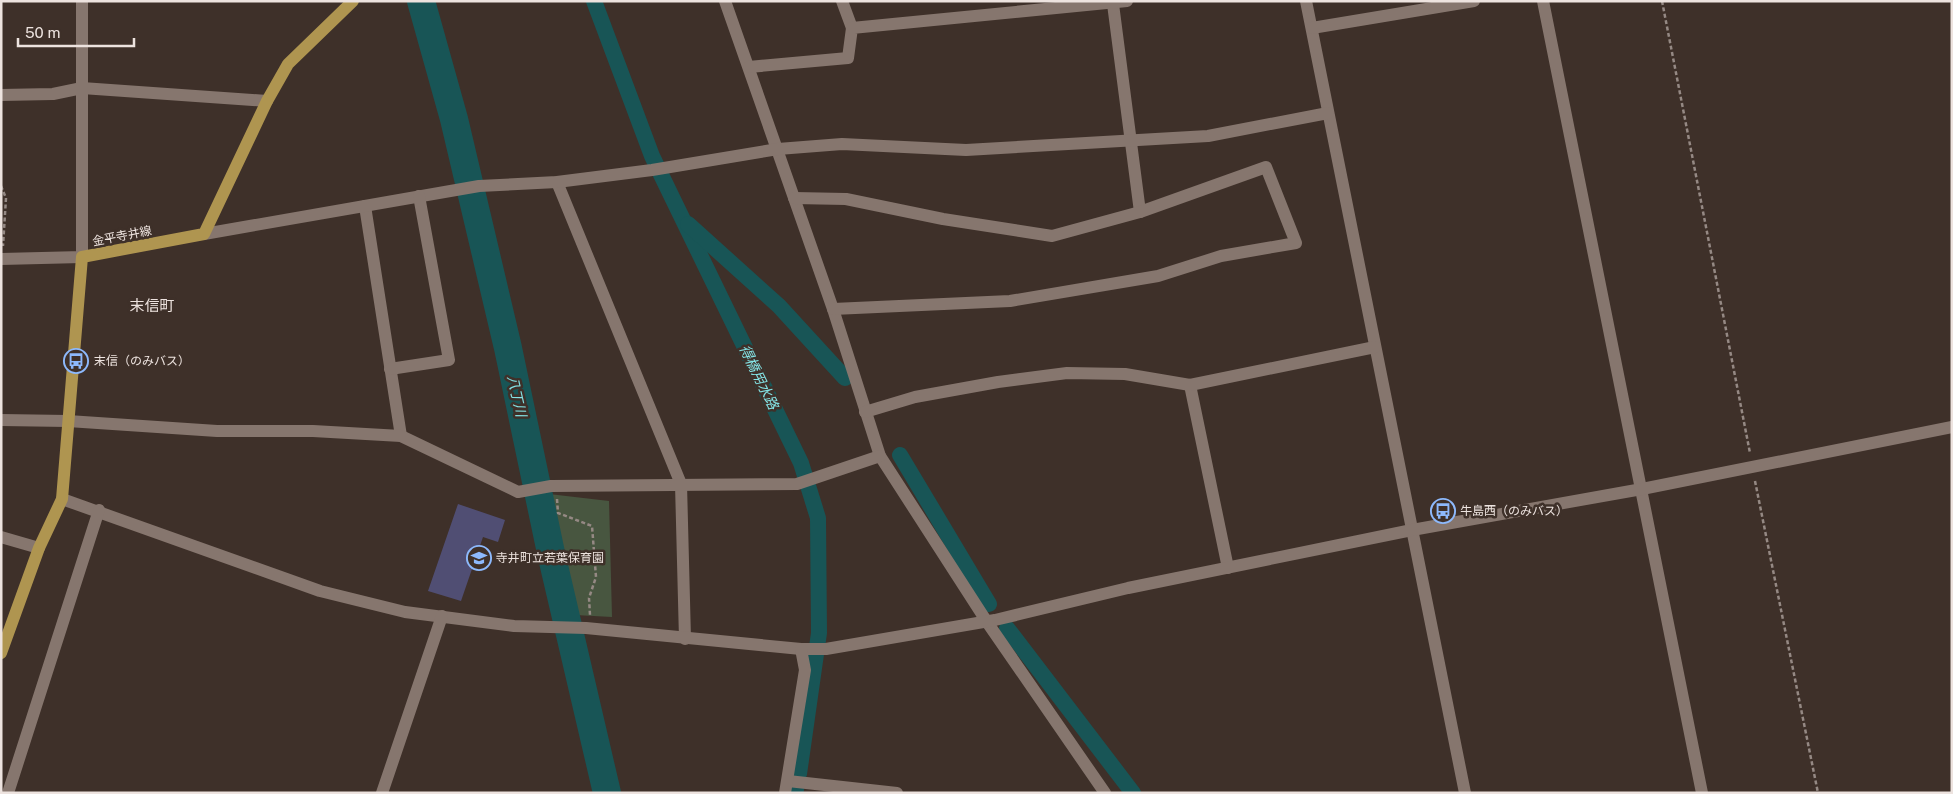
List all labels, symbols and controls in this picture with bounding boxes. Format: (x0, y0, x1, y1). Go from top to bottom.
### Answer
scale bar (18, 15, 134, 47)
text: 50 m (25, 24, 60, 41)
street label: 金平寺井線 (91, 223, 153, 249)
district label: 末信町 (129, 297, 175, 314)
water label: 得橋用水路 (736, 342, 782, 413)
bus stop icon: 末信（のみバス） (63, 348, 89, 374)
place label: 末信（のみバス） (94, 354, 190, 368)
water label: 八丁川 (504, 374, 530, 420)
bus stop icon: 牛島西（のみバス） (1430, 498, 1456, 524)
place label: 牛島西（のみバス） (1460, 504, 1568, 518)
school or university icon: 寺井町立若葉保育園 (466, 545, 492, 571)
place label: 寺井町立若葉保育園 (496, 551, 604, 565)

